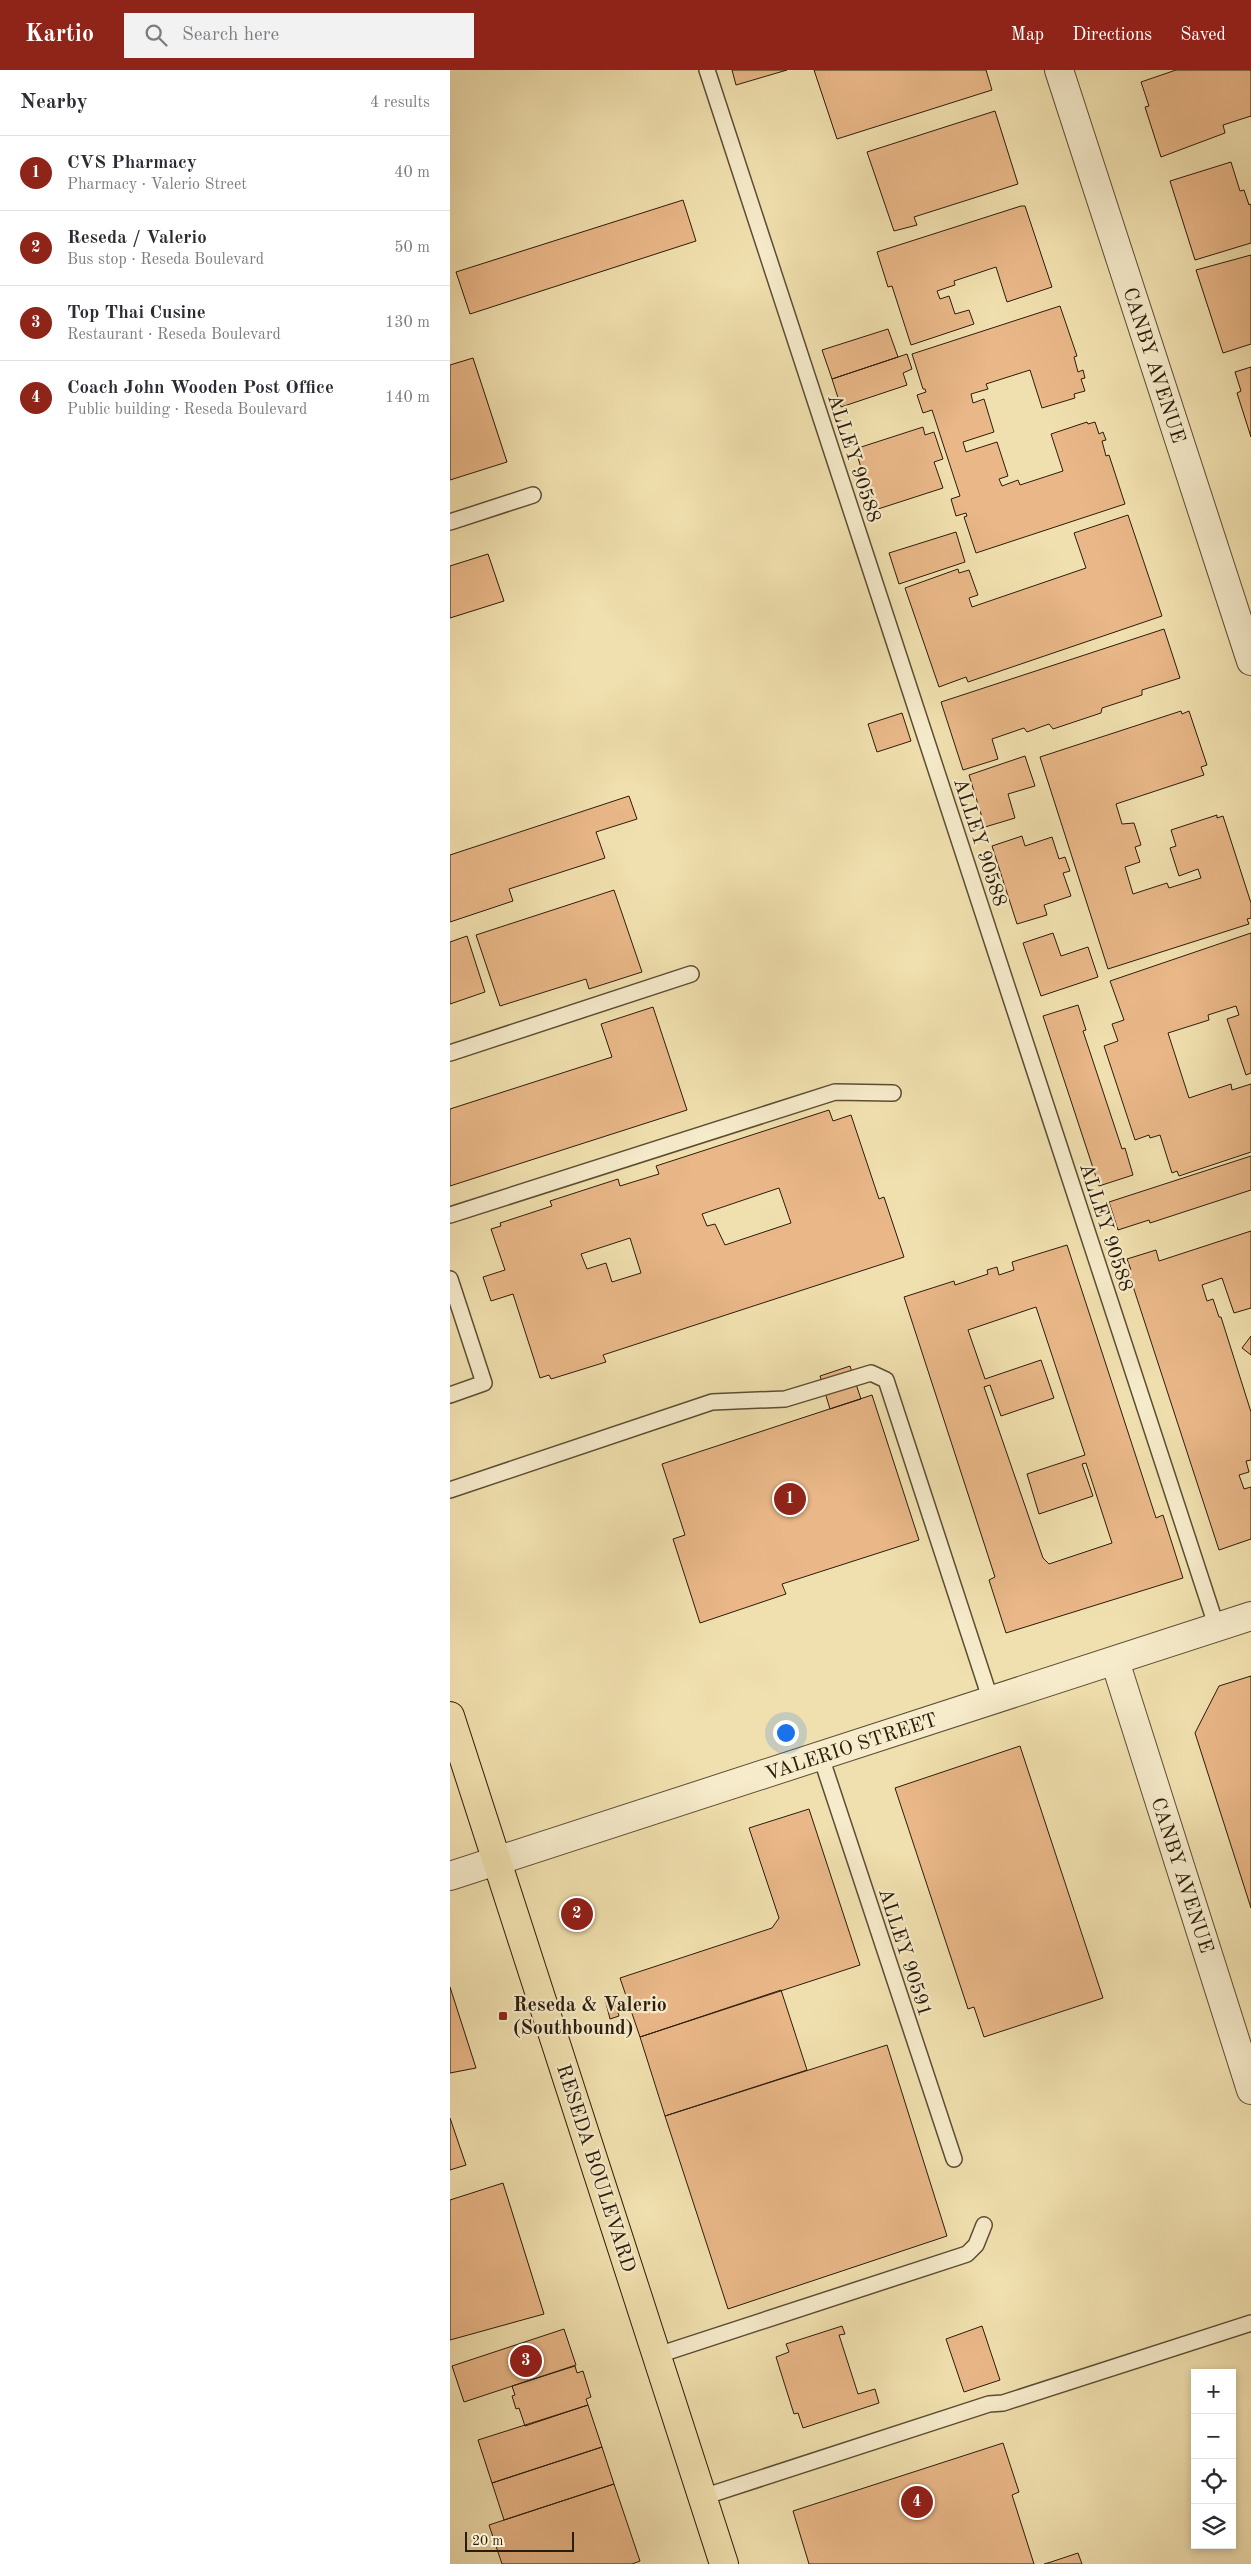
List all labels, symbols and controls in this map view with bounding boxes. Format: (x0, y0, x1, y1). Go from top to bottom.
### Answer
search box (124, 13, 474, 58)
icon: search (142, 21, 170, 49)
text: Kartio (25, 23, 94, 47)
text: Search here (182, 26, 279, 45)
text: Map (1011, 26, 1044, 44)
text: Directions (1072, 26, 1152, 44)
text: Saved (1180, 26, 1226, 44)
text: Nearby (20, 92, 88, 113)
text: 4 results (370, 95, 430, 111)
text: CVS Pharmacy (67, 154, 197, 173)
text: 1 (31, 165, 41, 181)
text: 40 m (394, 165, 430, 181)
text: Pharmacy · Valerio Street (67, 177, 247, 193)
text: Reseda / Valerio (67, 229, 207, 248)
text: 2 (31, 240, 41, 256)
text: 50 m (394, 240, 430, 256)
text: Bus stop · Reseda Boulevard (67, 252, 264, 268)
street label: CANBY AVENUE (1119, 285, 1188, 446)
text: Top Thai Cusine (67, 304, 206, 323)
text: 3 (31, 315, 41, 331)
text: 130 m (385, 315, 430, 331)
text: Restaurant · Reseda Boulevard (67, 327, 281, 343)
text: Coach John Wooden Post Office (67, 379, 334, 398)
text: 4 (31, 390, 41, 406)
text: 140 m (385, 390, 430, 406)
street label: ALLEY 90588 (823, 392, 883, 525)
text: Public building · Reseda Boulevard (67, 402, 307, 418)
street label: ALLEY 90588 (949, 776, 1009, 909)
street label: ALLEY 90588 (1075, 1161, 1135, 1294)
pin: 1 (774, 1480, 806, 1518)
street label: VALERIO STREET (763, 1711, 940, 1785)
your location (773, 1720, 799, 1746)
street label: CANBY AVENUE (1147, 1795, 1216, 1956)
street label: ALLEY 90591 (874, 1886, 934, 2019)
pin: 2 (561, 1895, 593, 1933)
place label: Reseda & Valerio (Southbound) (513, 1996, 667, 2039)
marker: Reseda & Valerio (Southbound) (497, 2010, 509, 2022)
street label: RESEDA BOULEVARD (552, 2062, 638, 2275)
pin: 3 (510, 2342, 542, 2380)
map controls (1191, 2369, 1236, 2549)
button: + (1191, 2369, 1236, 2414)
button: − (1191, 2414, 1236, 2459)
button: locate (1191, 2459, 1236, 2504)
pin: 4 (901, 2483, 933, 2521)
button: layers (1191, 2504, 1236, 2549)
scale bar (465, 2529, 574, 2552)
text: 20 m (472, 2534, 503, 2548)

